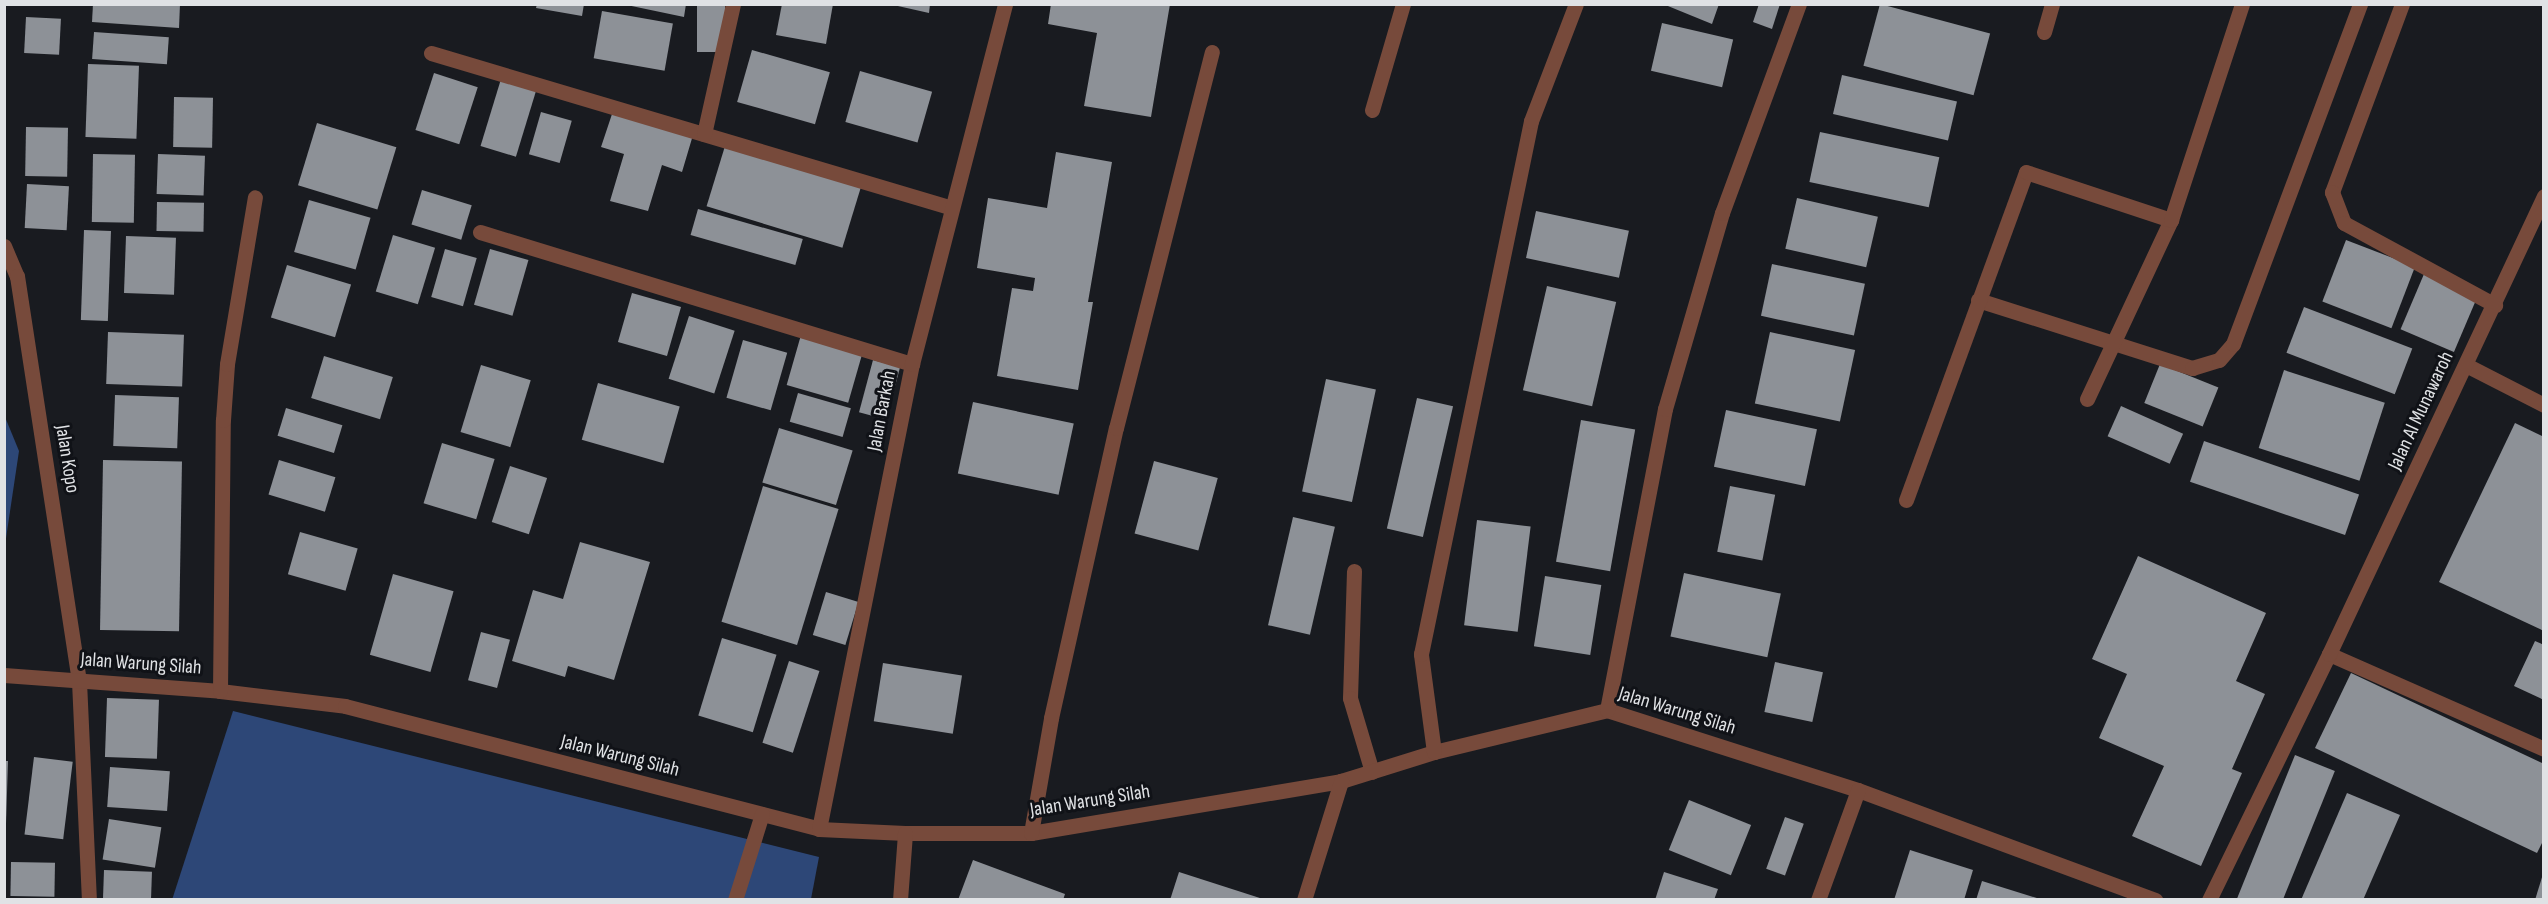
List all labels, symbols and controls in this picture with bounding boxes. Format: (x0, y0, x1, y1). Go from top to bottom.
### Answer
street label: Jalan Al Munawaroh (2383, 348, 2459, 474)
street label: Jalan Barkah (862, 369, 902, 453)
street label: Jalan Kopo (50, 423, 84, 495)
street label: Jalan Warung Silah (80, 648, 202, 680)
street label: Jalan Warung Silah (1616, 682, 1738, 740)
street label: Jalan Warung Silah (558, 730, 682, 782)
street label: Jalan Warung Silah (1028, 780, 1152, 822)

